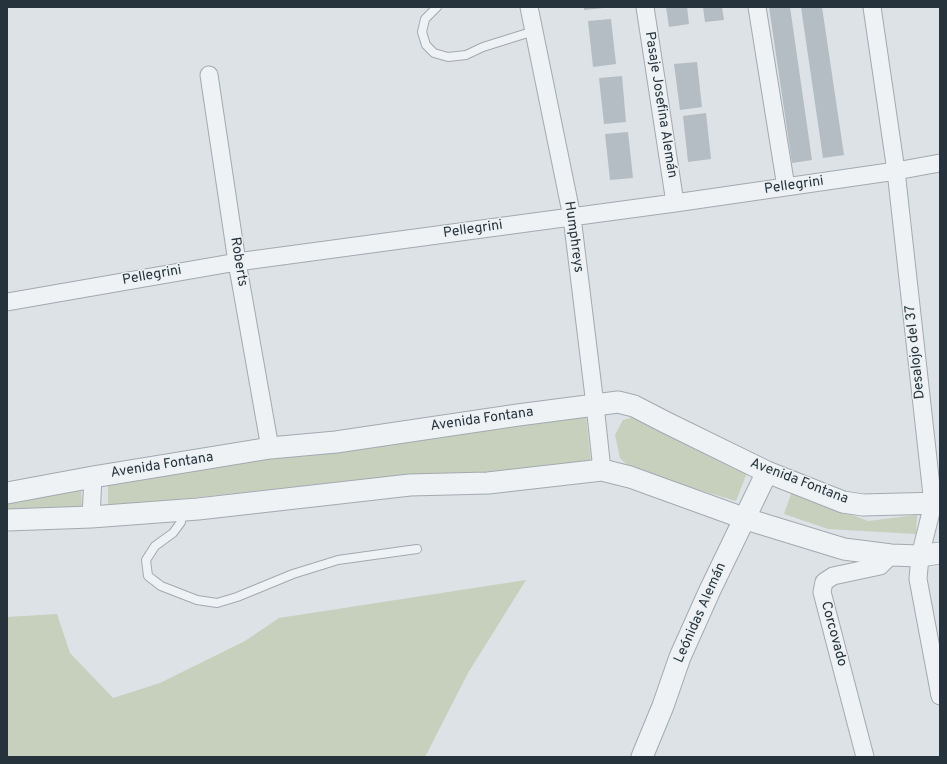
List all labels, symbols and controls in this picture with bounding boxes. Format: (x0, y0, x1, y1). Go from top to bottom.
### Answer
street label: Pasaje Josefina Alemán (640, 30, 680, 180)
street label: Pellegrini (763, 174, 825, 198)
street label: Humphreys (560, 200, 586, 274)
street label: Pellegrini (442, 218, 504, 242)
street label: Roberts (226, 236, 250, 288)
street label: Pellegrini (121, 263, 183, 289)
street label: Desalojo del 37 (903, 304, 929, 400)
street label: Avenida Fontana (429, 404, 535, 436)
street label: Avenida Fontana (109, 450, 215, 482)
street label: Avenida Fontana (748, 456, 850, 508)
street label: Leónidas Alemán (671, 560, 731, 666)
street label: Corcovado (816, 599, 850, 669)

